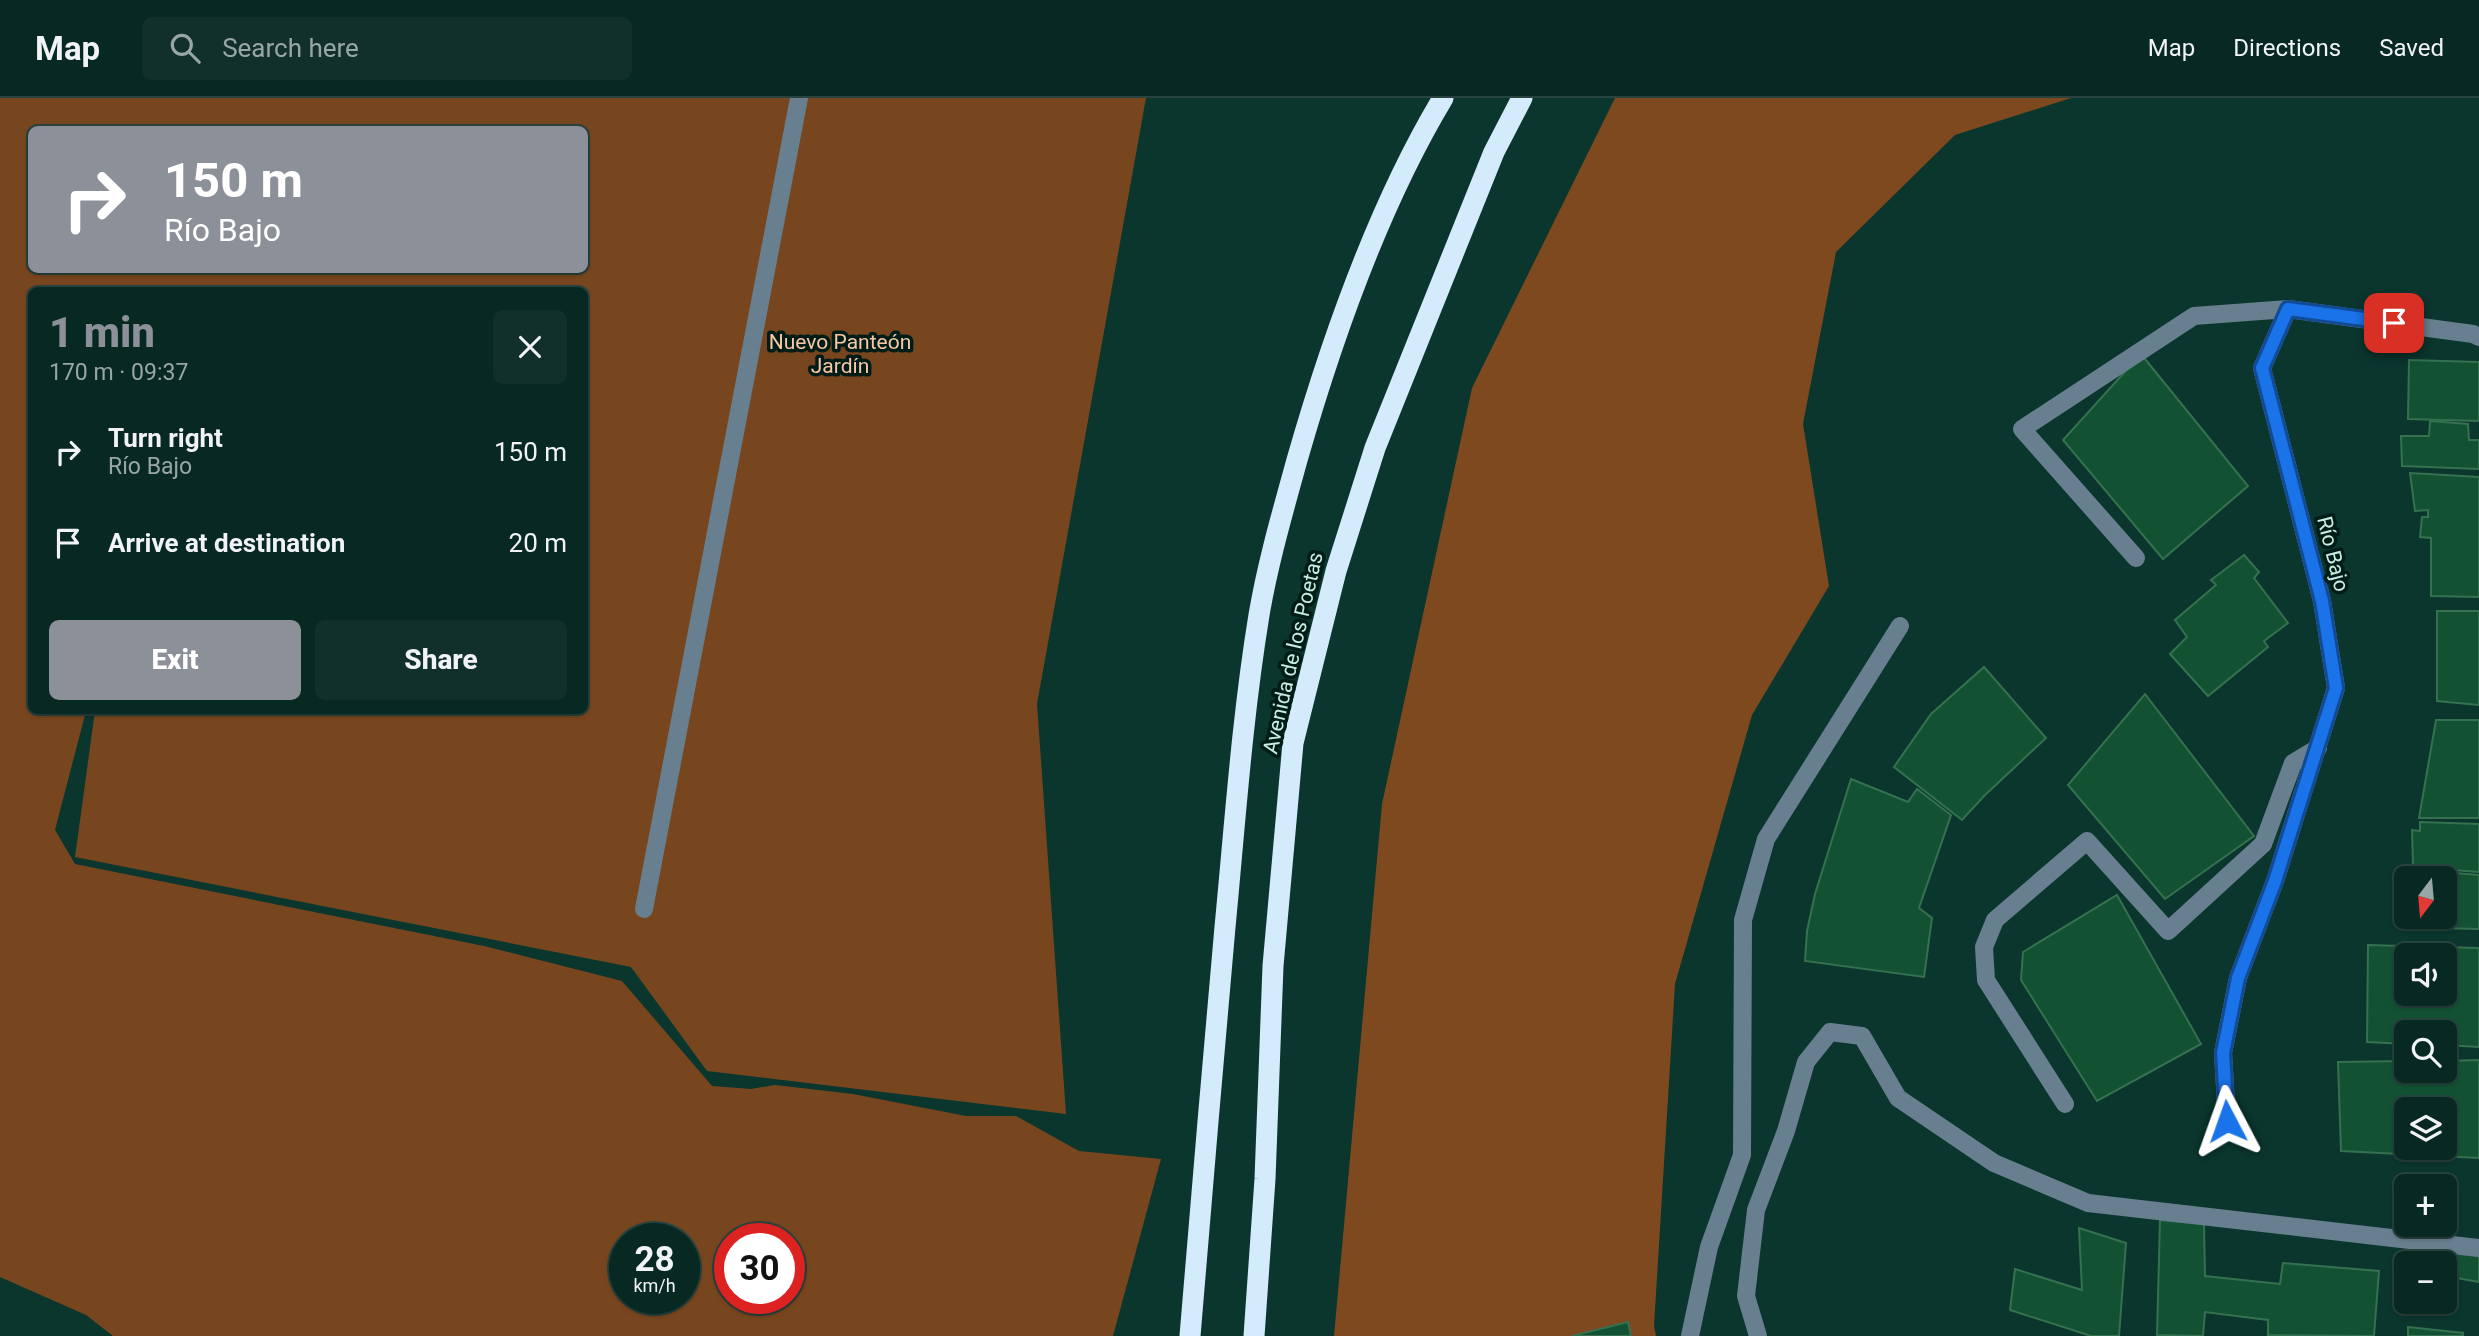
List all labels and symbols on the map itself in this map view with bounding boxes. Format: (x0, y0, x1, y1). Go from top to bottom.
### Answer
pin (2364, 293, 2424, 353)
park label: Nuevo Panteón Jardín (769, 330, 911, 378)
street label: Río Bajo (2312, 514, 2354, 594)
street label: Avenida de los Poetas (1258, 550, 1328, 756)
north arrow (2394, 866, 2457, 929)
position arrow (2190, 1084, 2264, 1158)
speed limit sign: 30 (714, 1223, 805, 1314)

